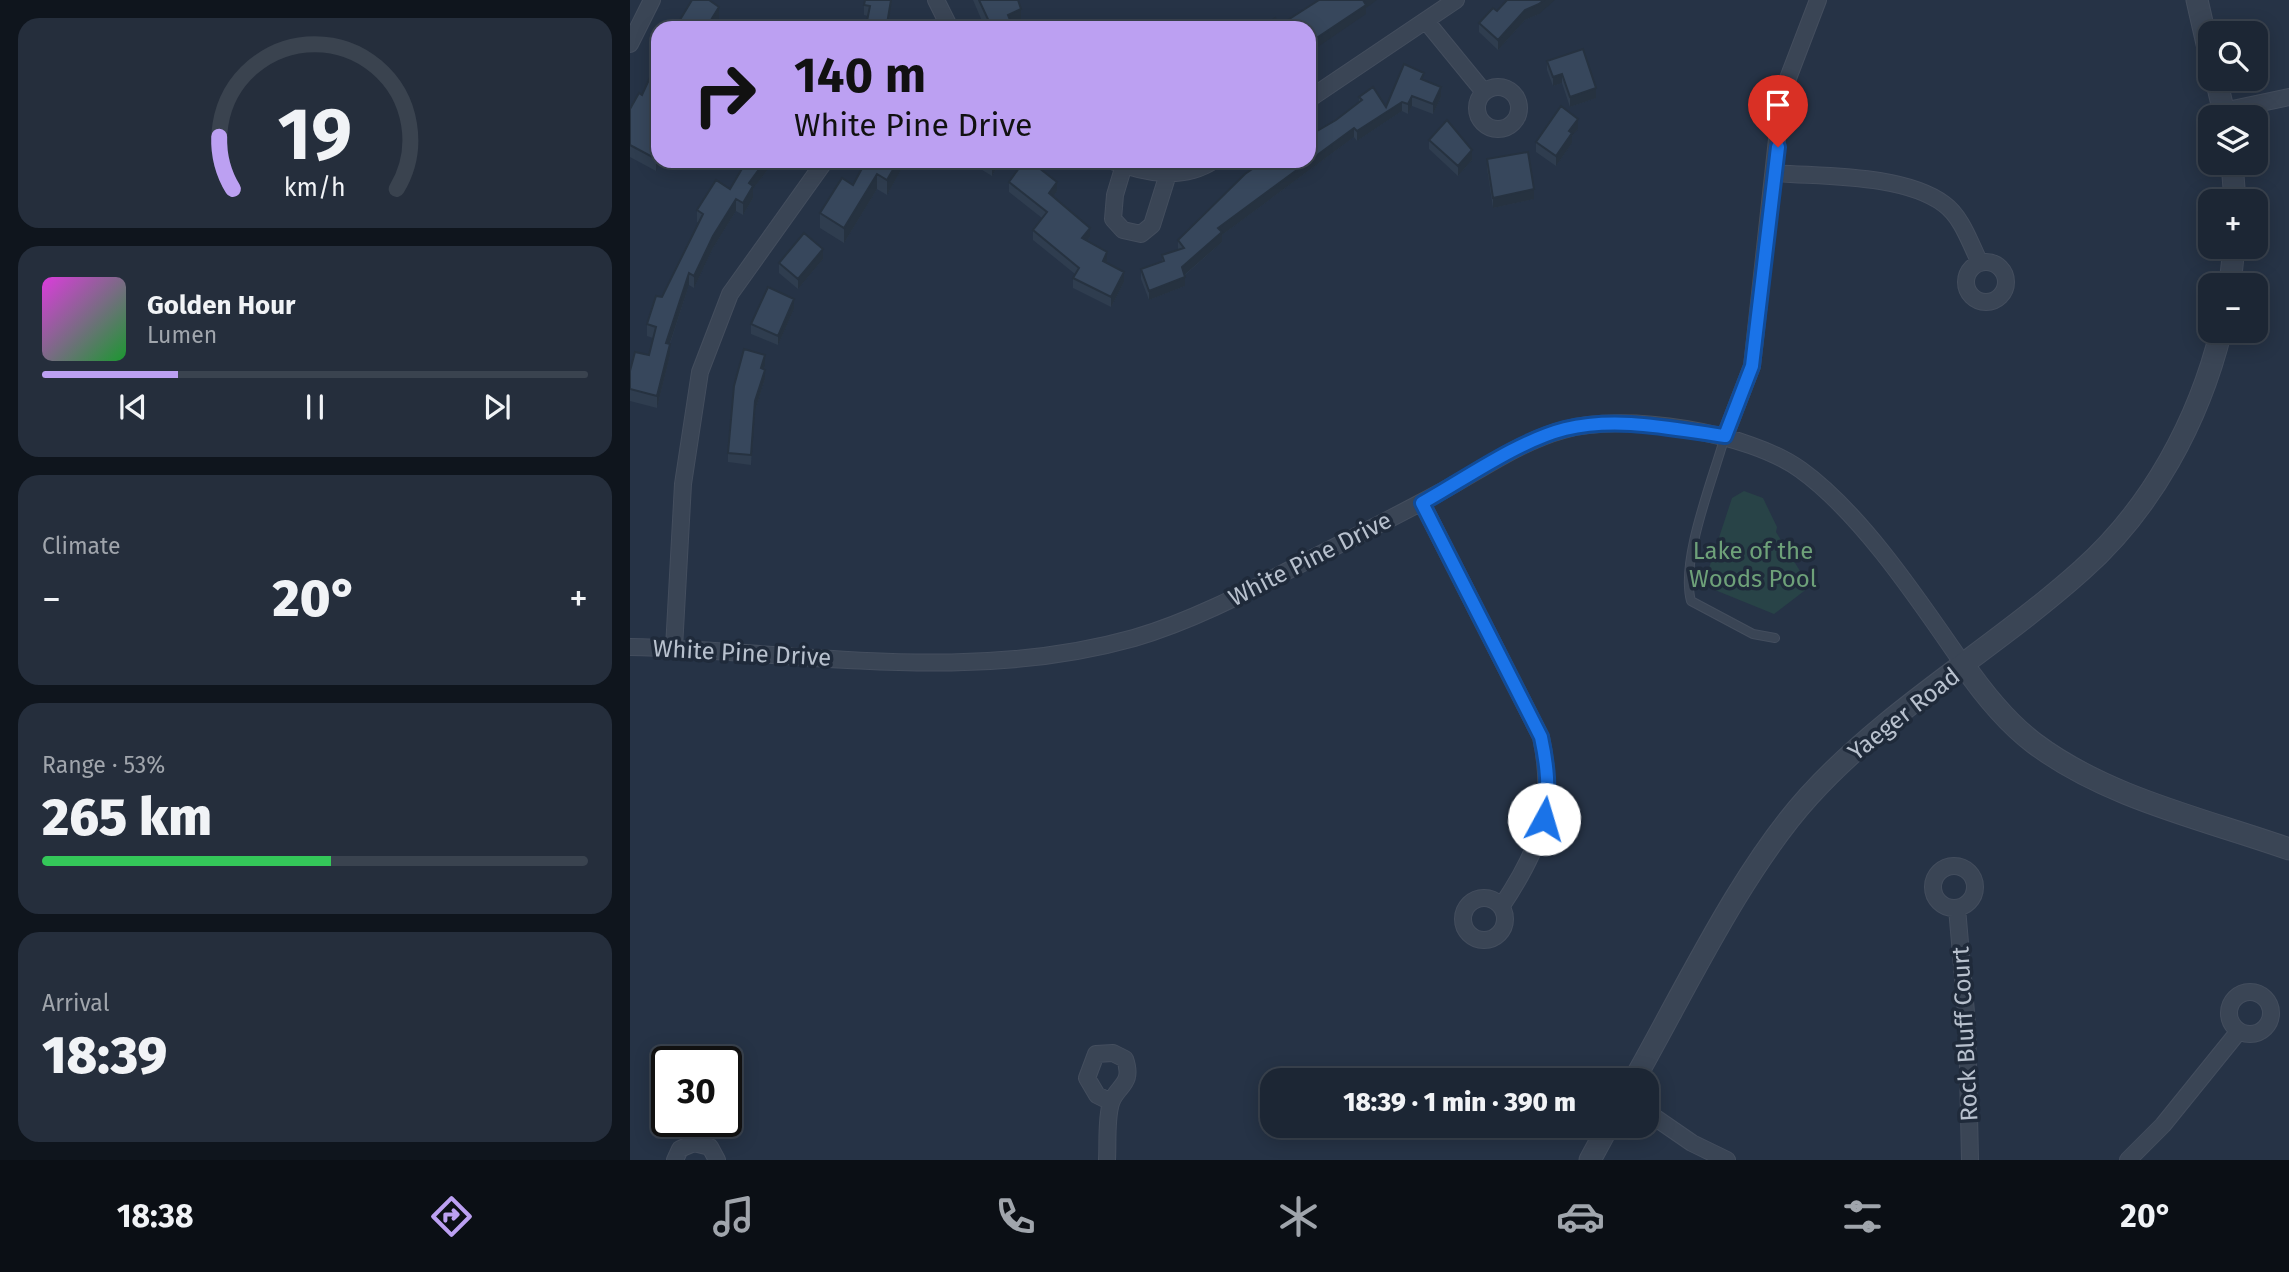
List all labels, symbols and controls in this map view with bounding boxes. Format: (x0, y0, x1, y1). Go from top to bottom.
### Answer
map controls (2198, 21, 2268, 343)
button: search (2198, 21, 2268, 91)
text: 140 m (794, 46, 926, 105)
icon: right (679, 49, 770, 140)
pin (1748, 75, 1808, 147)
icon: arrive (1759, 86, 1797, 124)
text: 19 (278, 92, 352, 179)
button: layers (2198, 105, 2268, 175)
text: White Pine Drive (794, 106, 1033, 144)
text: km/h (284, 173, 346, 203)
button: + (2198, 189, 2268, 259)
button: − (2198, 273, 2268, 343)
text: Golden Hour (147, 290, 295, 321)
text: Lumen (147, 321, 217, 349)
icon: previous (114, 388, 152, 426)
icon: pause (296, 388, 334, 426)
icon: next (478, 388, 516, 426)
street label: White Pine Drive (1224, 506, 1396, 612)
text: Climate (42, 532, 121, 560)
park label: Lake of the Woods Pool (1689, 537, 1817, 593)
text: 20° (272, 567, 358, 630)
text: − (42, 576, 61, 622)
text: + (569, 576, 588, 622)
street label: White Pine Drive (652, 634, 832, 672)
street label: Yaeger Road (1843, 662, 1965, 766)
text: Range · 53% (42, 751, 165, 779)
position arrow (1507, 782, 1581, 856)
text: 265 km (42, 786, 212, 849)
street label: Rock Bluff Court (1946, 945, 1984, 1122)
text: Arrival (42, 989, 109, 1017)
text: 18:39 (42, 1024, 167, 1087)
speed limit sign: 30 (651, 1046, 742, 1137)
text: 18:39 · 1 min · 390 m (1343, 1087, 1576, 1118)
icon: directions (427, 1192, 476, 1241)
icon: music (709, 1192, 758, 1241)
icon: phone (991, 1192, 1040, 1241)
icon: climate (1274, 1192, 1323, 1241)
icon: car (1556, 1192, 1605, 1241)
icon: filters (1838, 1192, 1887, 1241)
text: 18:38 (117, 1197, 194, 1235)
text: 20° (2120, 1197, 2172, 1235)

